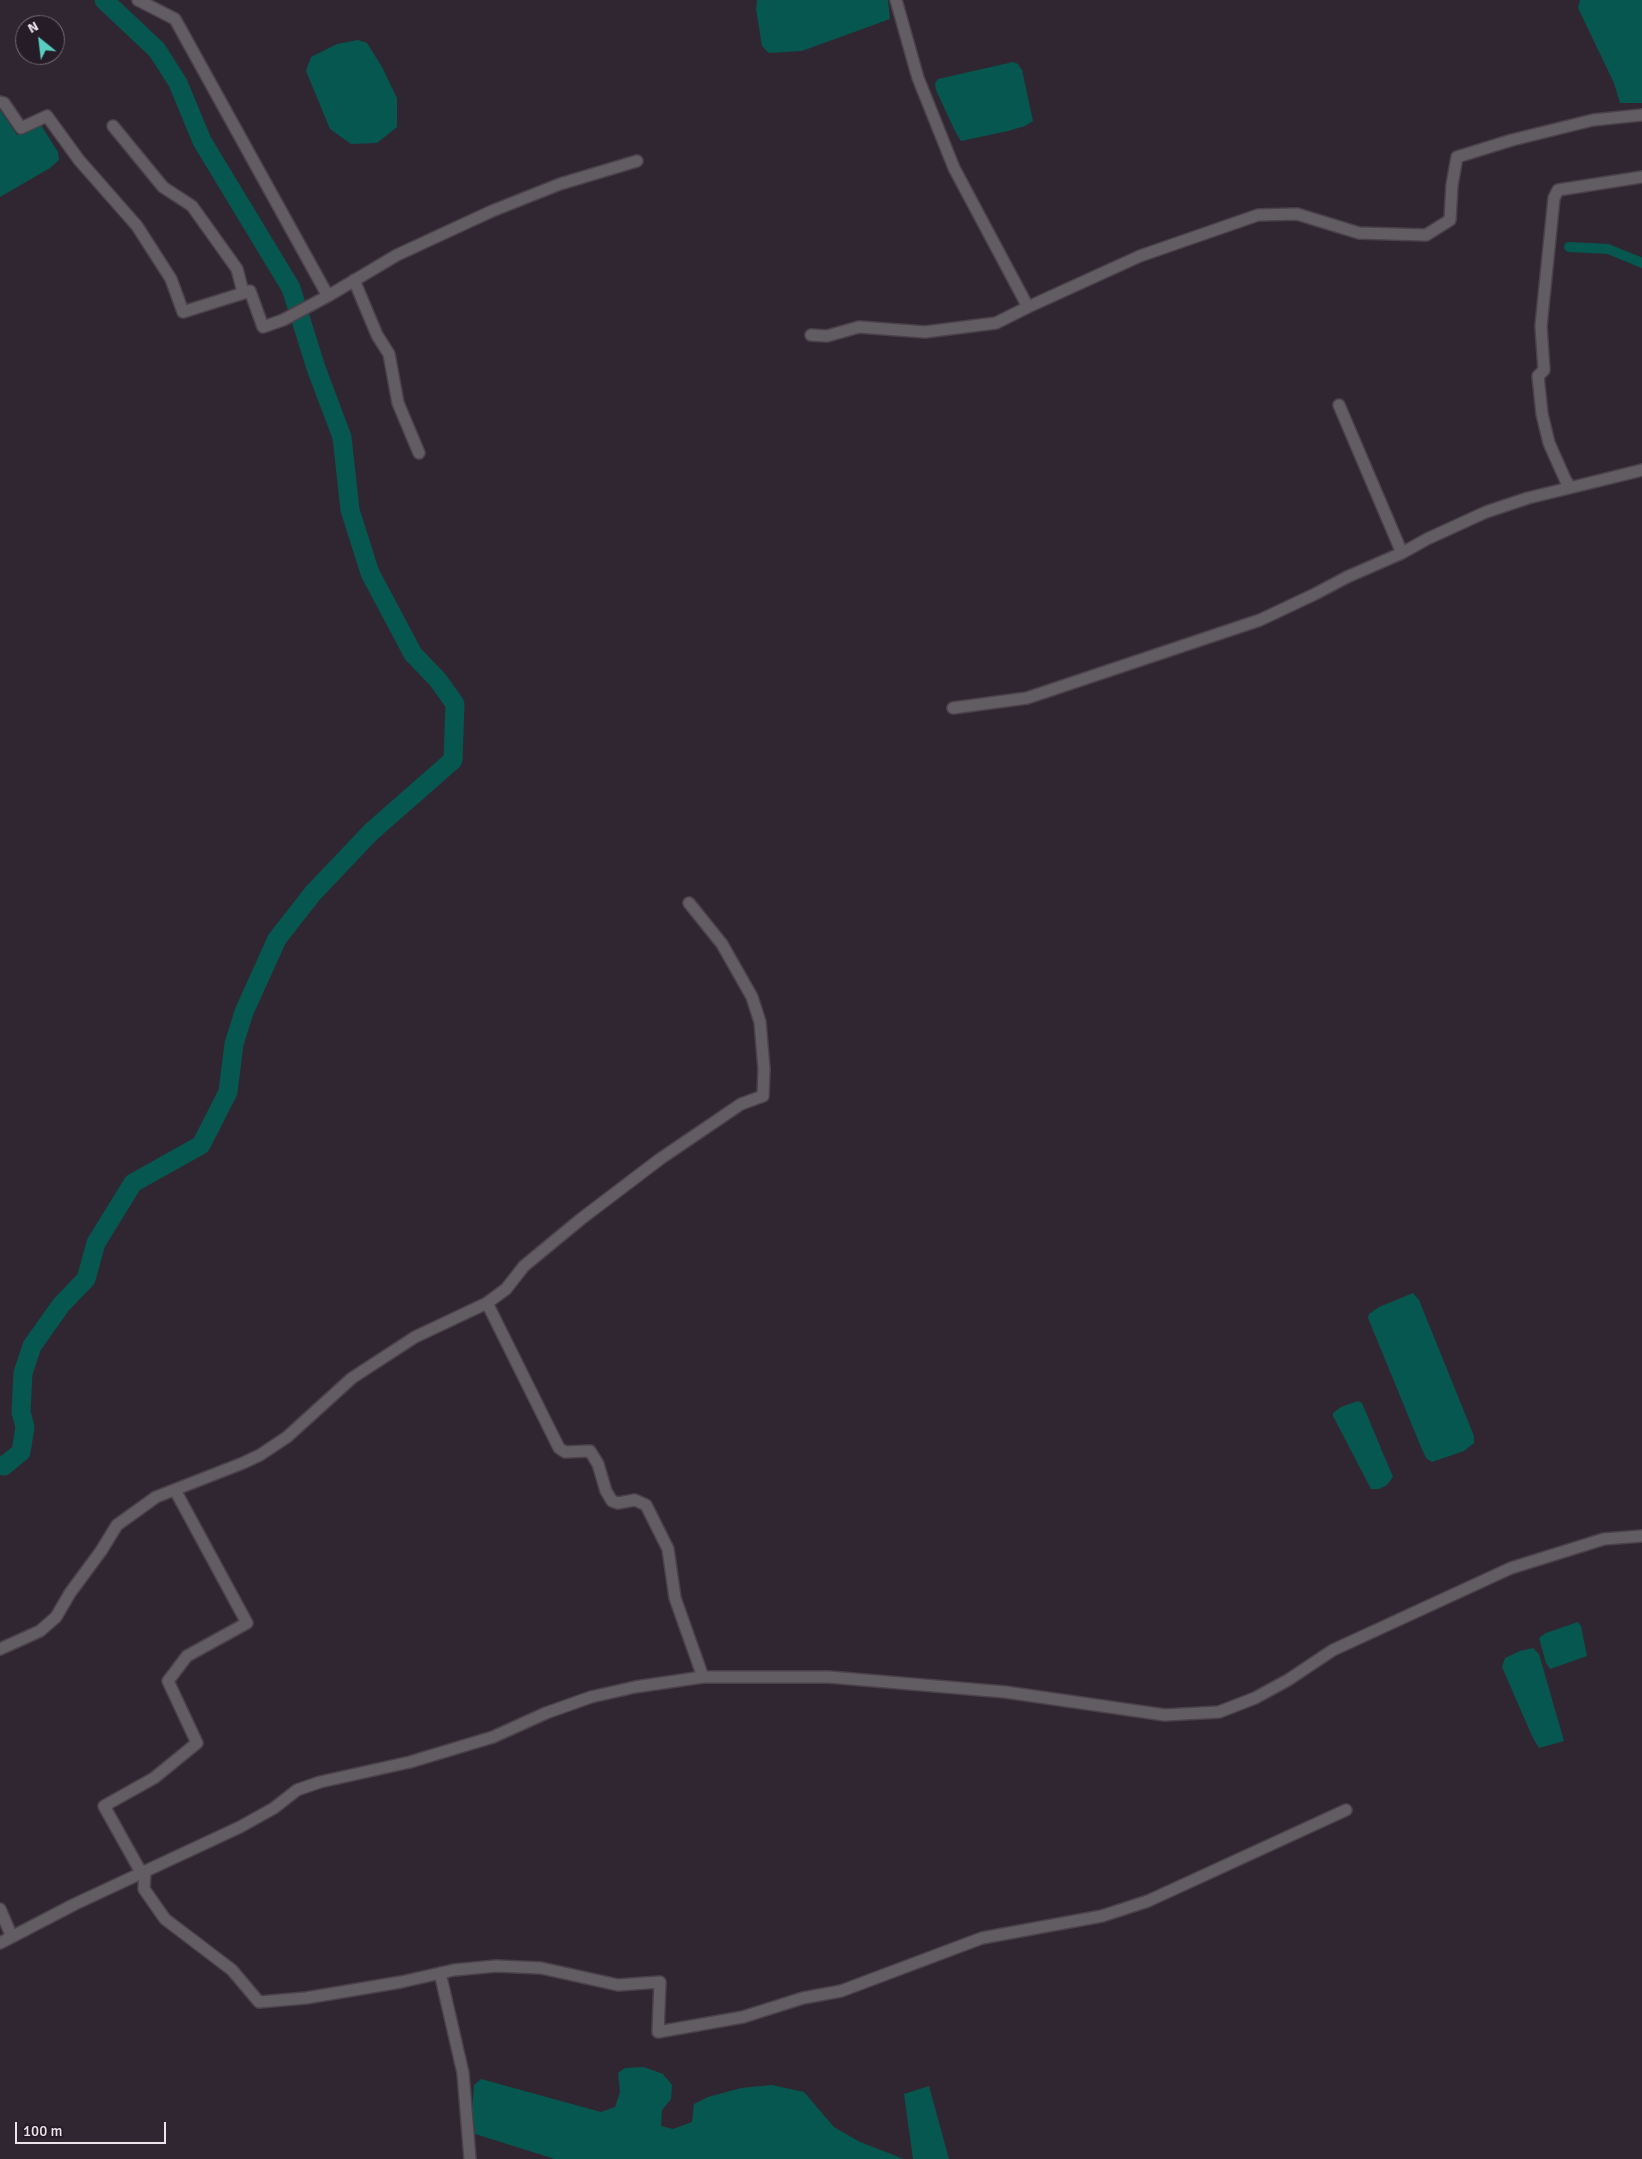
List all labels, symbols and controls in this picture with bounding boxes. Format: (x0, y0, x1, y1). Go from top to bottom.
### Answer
north arrow (15, 15, 65, 65)
text: N (25, 18, 41, 37)
scale bar (18, 2112, 169, 2144)
text: 100 m (23, 2122, 63, 2140)

